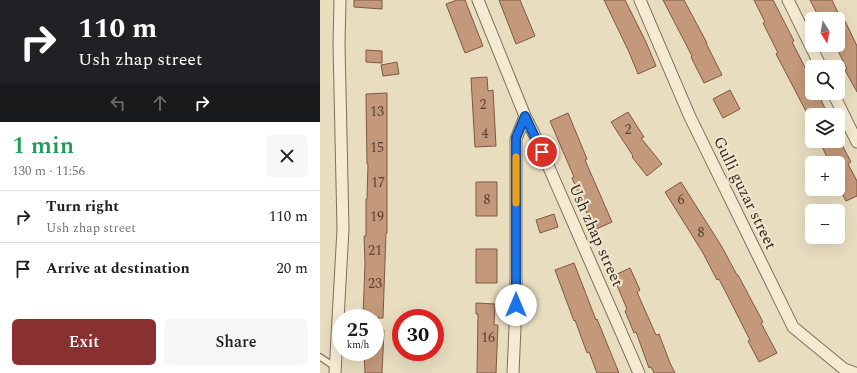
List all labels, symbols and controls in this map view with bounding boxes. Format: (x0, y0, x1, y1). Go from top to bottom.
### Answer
text: 110 m (78, 7, 157, 50)
north arrow (805, 12, 845, 52)
map controls (805, 12, 845, 244)
icon: right (12, 16, 64, 68)
text: Ush zhap street (78, 46, 202, 73)
button: search (805, 60, 845, 100)
icon: left (107, 92, 129, 114)
icon: ahead (149, 92, 171, 114)
icon: right (191, 92, 213, 114)
house number: 2 (480, 94, 487, 115)
house number: 13 (370, 101, 384, 122)
button: layers (805, 108, 845, 148)
house number: 2 (625, 119, 632, 140)
house number: 4 (482, 123, 489, 144)
text: 1 min (12, 128, 74, 164)
street label: Gulli guzar street (707, 132, 783, 254)
button: close (266, 135, 308, 177)
pin (525, 135, 559, 169)
house number: 15 (370, 137, 384, 158)
icon: arrive (531, 141, 553, 163)
button: + (805, 156, 845, 196)
text: 130 m · 11:56 (12, 161, 85, 181)
house number: 17 (371, 172, 385, 193)
street label: Ush zhap street (563, 180, 630, 291)
house number: 8 (484, 189, 491, 210)
house number: 6 (678, 189, 685, 210)
text: Turn right (46, 195, 119, 218)
button: − (805, 204, 845, 244)
text: 110 m (269, 205, 308, 228)
icon: right (12, 206, 34, 228)
house number: 19 (370, 206, 384, 227)
text: Ush zhap street (46, 218, 136, 238)
house number: 8 (698, 222, 705, 243)
house number: 21 (368, 240, 382, 261)
text: Arrive at destination (46, 257, 190, 280)
text: 20 m (276, 257, 308, 280)
icon: arrive (12, 258, 34, 280)
house number: 23 (368, 273, 382, 294)
position arrow (495, 284, 537, 326)
speed limit sign: 30 (392, 309, 444, 361)
text: 25 (347, 315, 369, 345)
button: Exit (12, 319, 156, 365)
button: Share (164, 319, 308, 365)
house number: 16 (481, 327, 495, 348)
text: km/h (347, 337, 369, 353)

